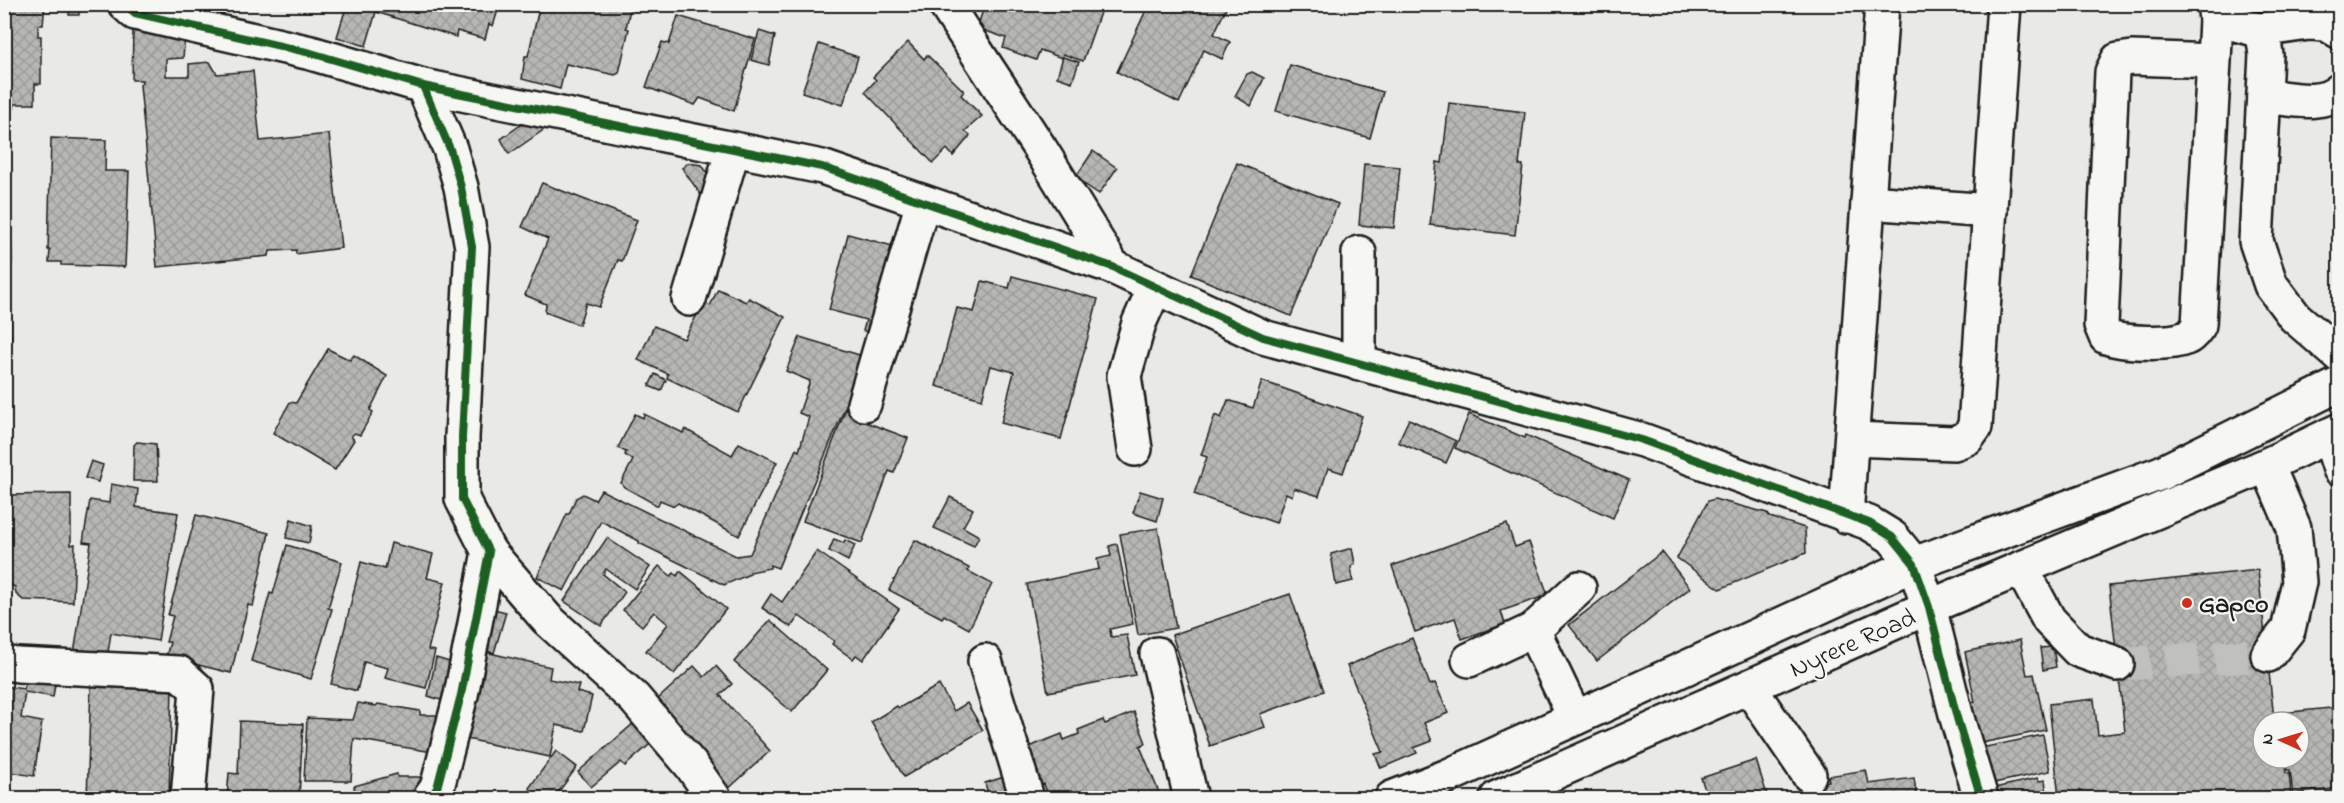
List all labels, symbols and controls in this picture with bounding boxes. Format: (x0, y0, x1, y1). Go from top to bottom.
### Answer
place label: Gapco (2199, 587, 2269, 625)
marker: Gapco (2180, 596, 2194, 610)
street label: Nyrere Road (1784, 600, 1923, 689)
north arrow (2251, 710, 2311, 770)
text: N (2256, 733, 2280, 745)

